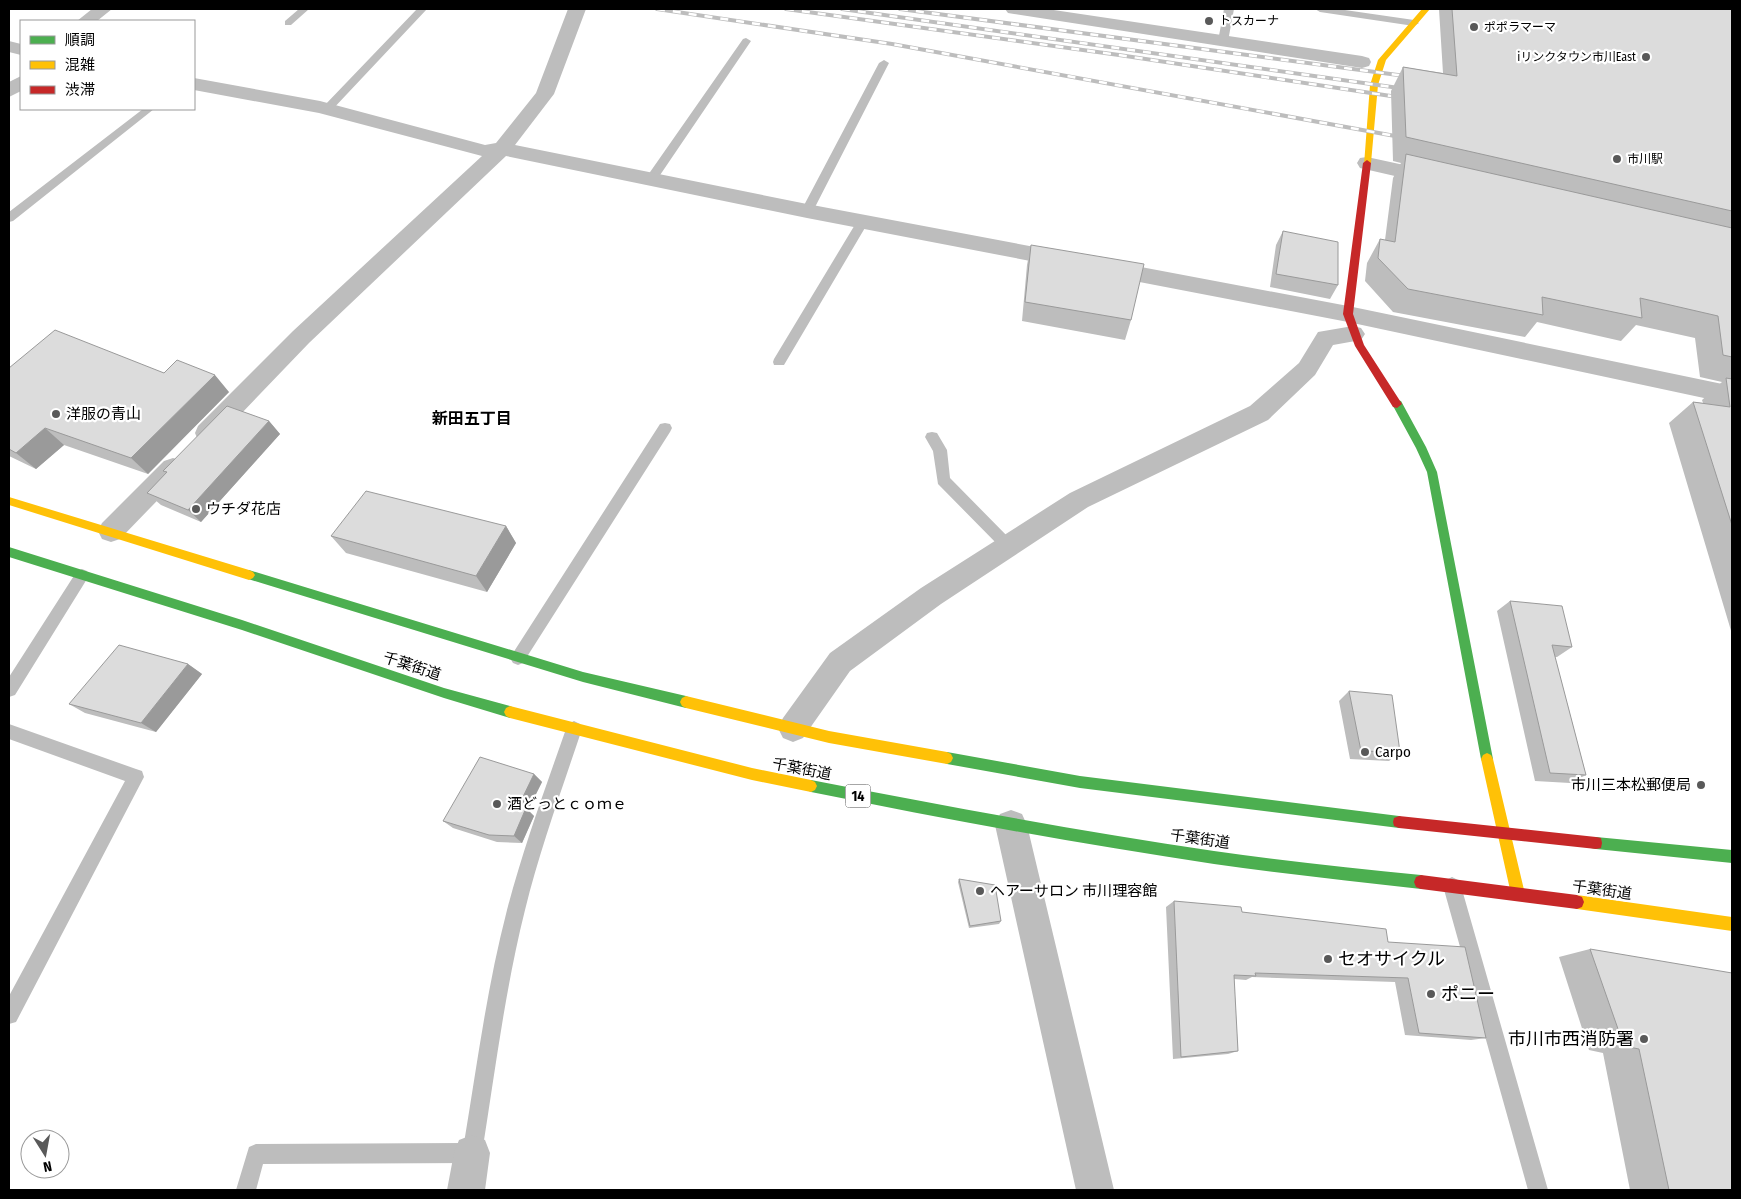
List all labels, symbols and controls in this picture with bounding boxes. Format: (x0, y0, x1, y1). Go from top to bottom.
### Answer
place label: トスカーナ (1219, 14, 1279, 28)
marker: トスカーナ (1203, 15, 1215, 27)
legend (20, 20, 195, 110)
place label: ポポラマーマ (1484, 20, 1556, 34)
marker: ポポラマーマ (1468, 21, 1480, 33)
text: 順調 (65, 31, 95, 49)
place label: iリンクタウン市川East (1517, 50, 1636, 64)
marker: iリンクタウン市川East (1640, 51, 1652, 63)
text: 混雑 (65, 56, 95, 74)
text: 渋滞 (65, 81, 95, 99)
place label: 市川駅 (1627, 152, 1663, 166)
marker: 市川駅 (1611, 153, 1623, 165)
place label: 洋服の青山 (66, 405, 141, 423)
marker: 洋服の青山 (50, 408, 62, 420)
district label: 新田五丁目 (432, 409, 512, 428)
place label: ウチダ花店 (206, 500, 281, 518)
marker: ウチダ花店 (190, 503, 202, 515)
street label: 千葉街道 (381, 648, 443, 684)
place label: Carpo (1375, 743, 1411, 761)
marker: Carpo (1359, 746, 1371, 758)
street label: 千葉街道 (771, 754, 833, 784)
place label: 市川三本松郵便局 (1571, 776, 1691, 794)
marker: 市川三本松郵便局 (1695, 779, 1707, 791)
road number: 14 (846, 784, 870, 808)
place label: 酒どっとｃｏｍｅ (507, 795, 627, 813)
marker: 酒どっとｃｏｍｅ (491, 798, 503, 810)
street label: 千葉街道 (1169, 826, 1231, 852)
street label: 千葉街道 (1571, 877, 1633, 903)
place label: ヘアーサロン 市川理容館 (990, 882, 1157, 900)
marker: ヘアーサロン 市川理容館 (974, 885, 986, 897)
place label: セオサイクル (1338, 948, 1445, 970)
marker: セオサイクル (1322, 953, 1334, 965)
place label: ポニー (1441, 983, 1495, 1005)
marker: ポニー (1425, 988, 1437, 1000)
place label: 市川市西消防署 (1508, 1028, 1634, 1050)
marker: 市川市西消防署 (1638, 1033, 1650, 1045)
north arrow (20, 1129, 70, 1179)
text: N (42, 1157, 53, 1175)

